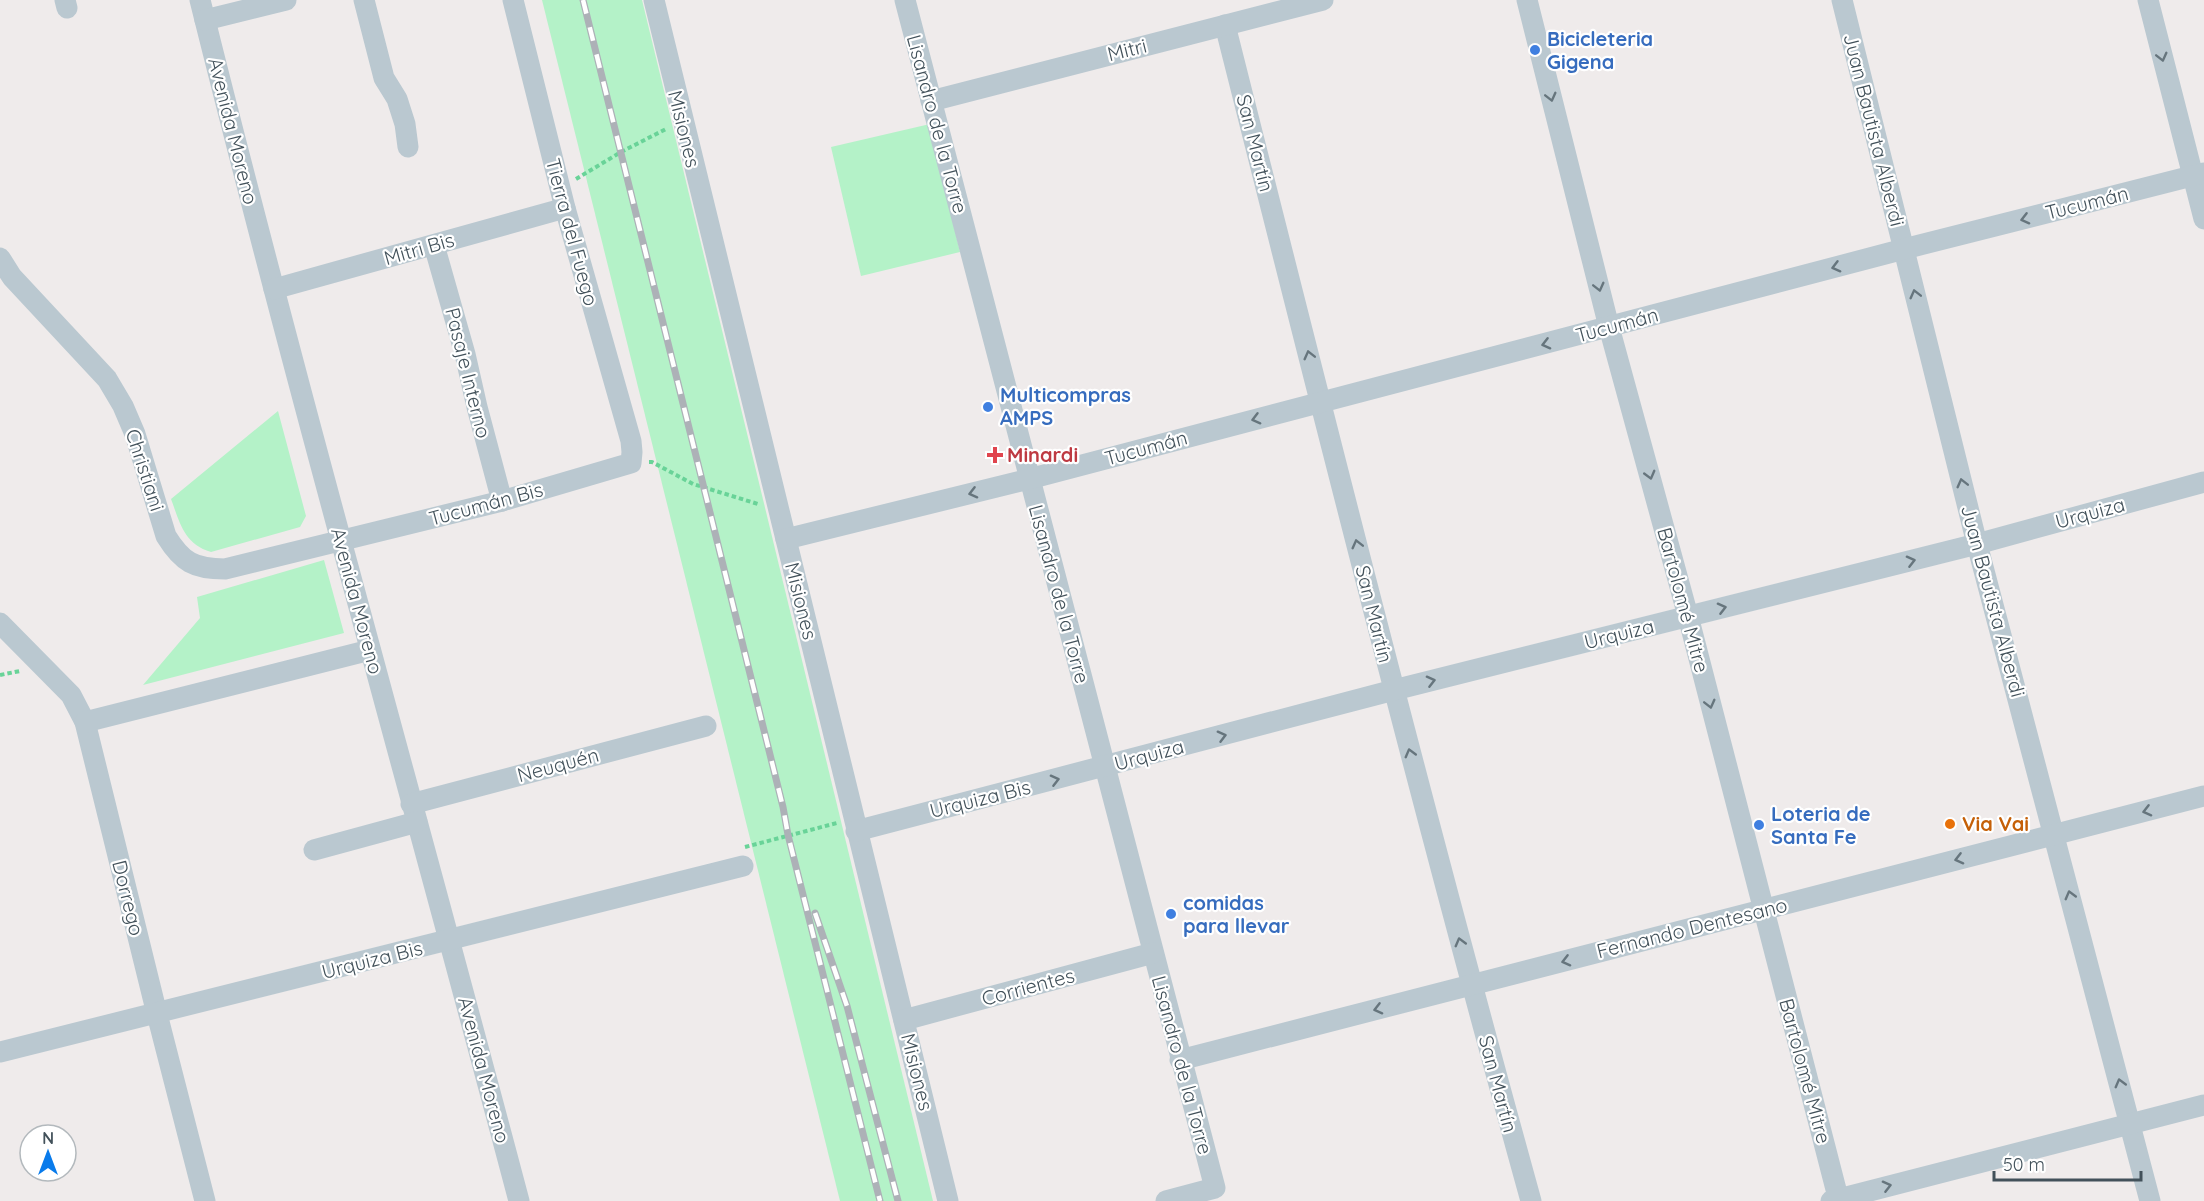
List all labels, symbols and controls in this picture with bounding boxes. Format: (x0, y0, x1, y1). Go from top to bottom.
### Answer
place label: Bicicleteria Gigena (1547, 26, 1653, 74)
street label: Juan Bautista Alberdi (1838, 31, 1911, 229)
street label: Lisandro de la Torre (902, 32, 973, 216)
street label: Mitri (1105, 33, 1149, 66)
marker: Bicicleteria Gigena (1528, 43, 1542, 57)
one-way arrow (2155, 51, 2168, 61)
street label: Avenida Moreno (203, 55, 264, 207)
street label: Misiones (663, 88, 706, 170)
street label: San Martín (1231, 92, 1280, 194)
one-way arrow (1544, 92, 1557, 102)
street label: Tierra del Fuego (541, 155, 604, 308)
street label: Tucumán (2043, 180, 2131, 225)
one-way arrow (2020, 211, 2030, 224)
street label: Mitri Bis (381, 227, 457, 270)
one-way arrow (1831, 260, 1841, 273)
one-way arrow (1592, 281, 1605, 291)
one-way arrow (1909, 289, 1922, 299)
street label: Tucumán (1573, 301, 1661, 348)
street label: Pasaje Interno (440, 305, 497, 441)
one-way arrow (1541, 336, 1551, 349)
one-way arrow (1303, 350, 1316, 360)
place label: Multicompras AMPS (1000, 382, 1131, 430)
marker: Multicompras AMPS (981, 400, 995, 414)
one-way arrow (1251, 411, 1261, 424)
street label: Tucumán (1102, 424, 1190, 471)
street label: Christiani (120, 426, 170, 514)
place label: Minardi (1007, 442, 1078, 467)
marker: Minardi (988, 448, 1002, 462)
one-way arrow (1642, 470, 1655, 480)
street label: Tucumán Bis (426, 476, 546, 531)
one-way arrow (1957, 478, 1969, 489)
one-way arrow (968, 485, 978, 498)
street label: Urquiza (2052, 491, 2127, 534)
street label: Lisandro de la Torre (1024, 502, 1095, 686)
street label: Juan Bautista Alberdi (1956, 502, 2031, 700)
street label: Avenida Moreno (326, 525, 389, 677)
street label: Bartolomé Mitre (1652, 525, 1715, 675)
one-way arrow (1351, 539, 1364, 549)
one-way arrow (1906, 555, 1916, 568)
street label: Misiones (780, 560, 823, 642)
street label: San Martín (1350, 563, 1399, 665)
one-way arrow (1716, 603, 1726, 615)
street label: Urquiza (1581, 613, 1656, 654)
one-way arrow (1425, 675, 1435, 688)
one-way arrow (1703, 699, 1716, 709)
one-way arrow (1216, 731, 1227, 743)
street label: Urquiza (1111, 733, 1186, 776)
street label: Neuquén (514, 742, 601, 787)
one-way arrow (1405, 749, 1418, 759)
street label: Urquiza Bis (927, 774, 1033, 823)
one-way arrow (1050, 775, 1060, 787)
place label: Loteria de Santa Fe (1771, 801, 1871, 849)
one-way arrow (2143, 803, 2153, 816)
place label: Via Vai (1962, 811, 2029, 836)
marker: Via Vai (1943, 817, 1957, 831)
marker: Loteria de Santa Fe (1752, 818, 1766, 832)
one-way arrow (1954, 852, 1964, 865)
street label: Dorrego (107, 858, 150, 938)
place label: comidas para llevar (1183, 890, 1290, 938)
one-way arrow (2064, 890, 2077, 900)
street label: Fernando Dentesano (1594, 892, 1790, 963)
marker: comidas para llevar (1164, 907, 1178, 921)
street label: Urquiza Bis (319, 935, 425, 984)
one-way arrow (1454, 937, 1467, 947)
one-way arrow (1562, 953, 1572, 966)
street label: Corrientes (979, 962, 1077, 1011)
street label: Lisandro de la Torre (1147, 973, 1218, 1157)
street label: Avenida Moreno (453, 994, 516, 1146)
street label: Bartolomé Mitre (1774, 996, 1837, 1146)
one-way arrow (1373, 1002, 1383, 1015)
street label: Misiones (896, 1031, 939, 1113)
street label: San Martín (1474, 1033, 1523, 1135)
one-way arrow (2114, 1078, 2127, 1088)
north arrow (18, 1123, 78, 1183)
text: N (42, 1128, 54, 1148)
scale bar (1994, 1144, 2141, 1182)
text: 50 m (2003, 1153, 2045, 1176)
one-way arrow (1882, 1181, 1892, 1194)

